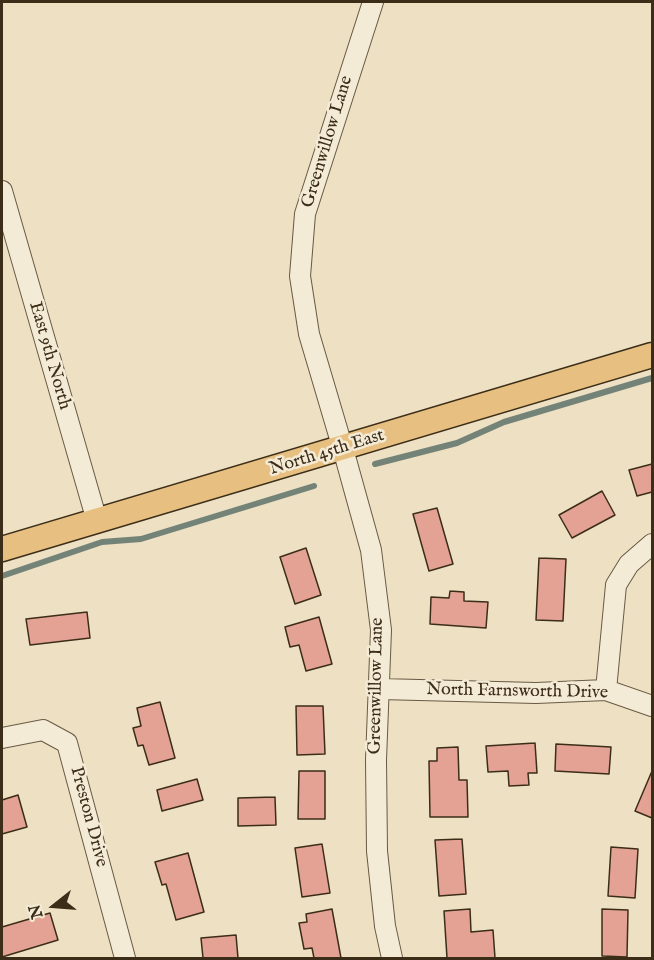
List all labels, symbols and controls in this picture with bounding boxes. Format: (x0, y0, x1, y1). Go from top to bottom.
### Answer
street label: Greenwillow Lane (298, 73, 358, 211)
street label: East 9th North (23, 300, 75, 412)
street label: North 45th East (267, 425, 387, 481)
street label: Greenwillow Lane (365, 617, 389, 755)
street label: North Farnsworth Drive (426, 680, 608, 704)
street label: Preston Drive (64, 765, 112, 869)
north arrow (24, 876, 84, 936)
text: N (25, 902, 48, 921)

